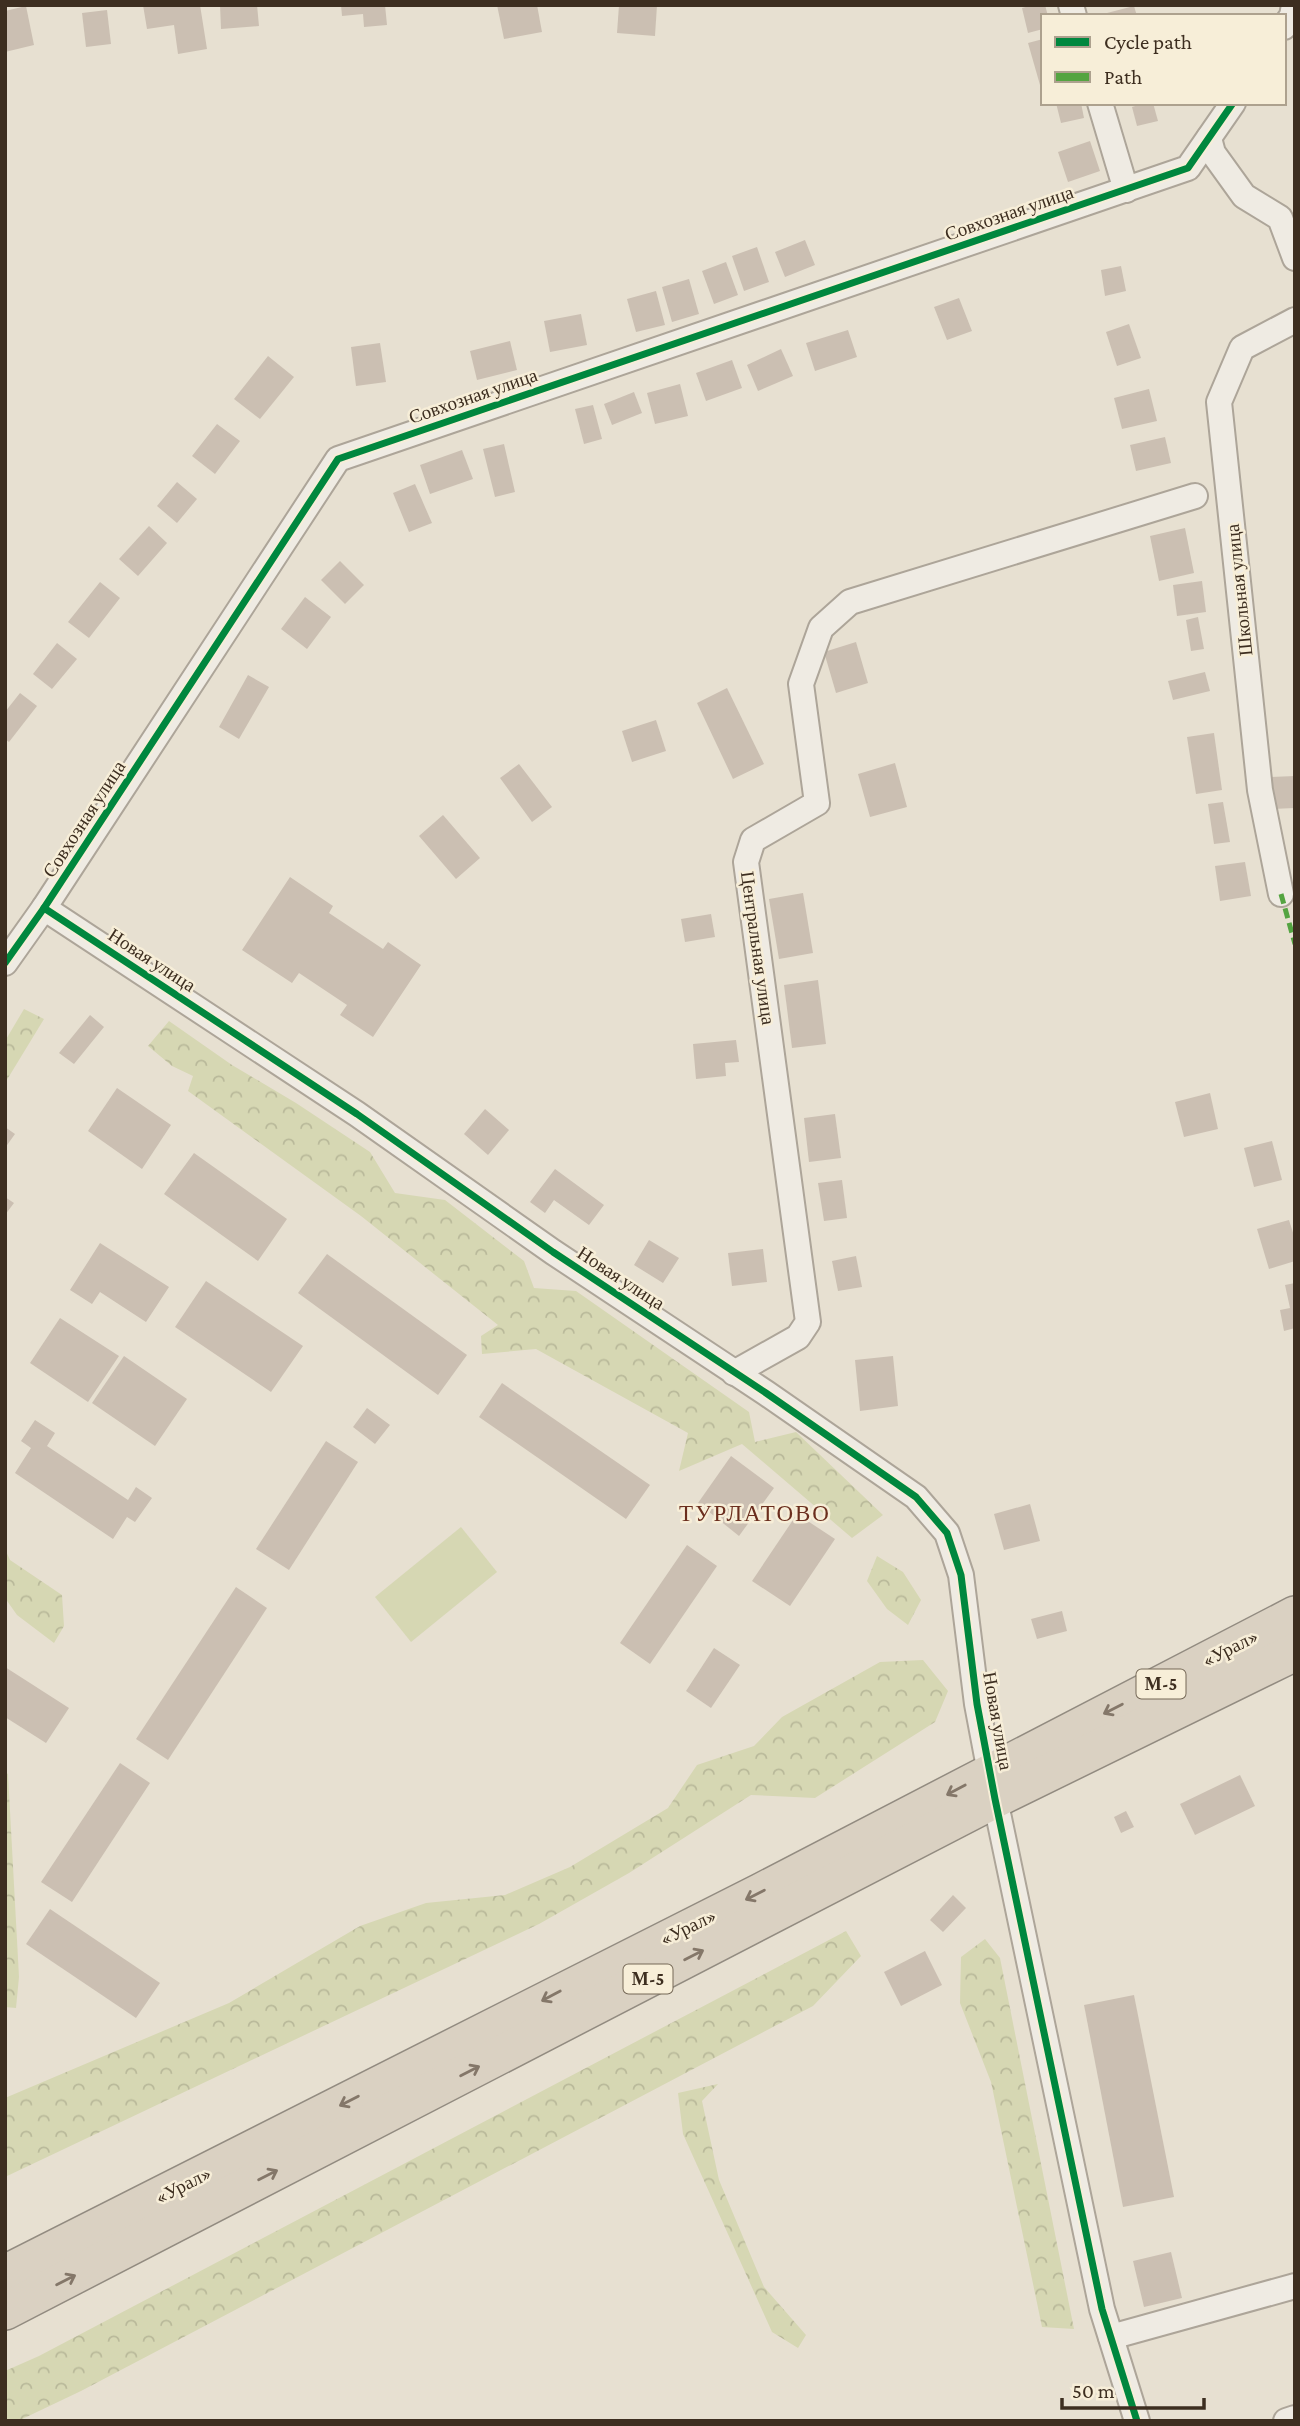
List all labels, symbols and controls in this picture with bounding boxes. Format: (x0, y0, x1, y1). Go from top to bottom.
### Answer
legend (1041, 14, 1286, 105)
text: Cycle path (1104, 30, 1192, 54)
text: Path (1104, 65, 1142, 89)
street label: Совхозная улица (942, 181, 1077, 245)
street label: Совхозная улица (406, 364, 541, 428)
street label: Школьная улица (1222, 522, 1256, 657)
street label: Совхозная улица (38, 756, 130, 881)
street label: Центральная улица (737, 870, 779, 1027)
street label: Новая улица (105, 924, 200, 996)
street label: Новая улица (574, 1242, 669, 1314)
district label: ТУРЛАТОВО (679, 1500, 831, 1526)
street label: «Урал» (1198, 1625, 1262, 1671)
street label: Новая улица (979, 1670, 1017, 1772)
road number: М-5 (1136, 1670, 1186, 1699)
one-way arrow (1103, 1702, 1124, 1716)
one-way arrow (947, 1783, 967, 1797)
one-way arrow (745, 1888, 766, 1902)
street label: «Урал» (656, 1904, 720, 1950)
one-way arrow (683, 1948, 704, 1962)
road number: М-5 (624, 1965, 672, 1994)
one-way arrow (541, 1990, 562, 2004)
one-way arrow (459, 2064, 480, 2077)
one-way arrow (339, 2095, 360, 2108)
street label: «Урал» (151, 2162, 215, 2208)
one-way arrow (257, 2168, 278, 2182)
one-way arrow (55, 2273, 76, 2286)
scale bar (1062, 2366, 1204, 2410)
text: 50 m (1072, 2379, 1115, 2403)

